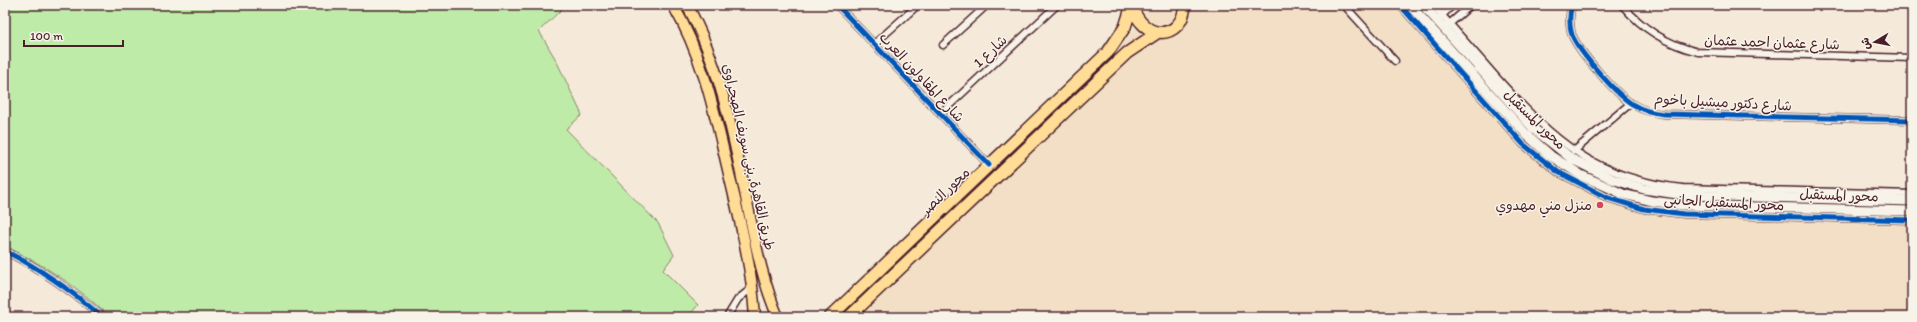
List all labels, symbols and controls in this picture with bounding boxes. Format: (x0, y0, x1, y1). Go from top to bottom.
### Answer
scale bar (24, 22, 123, 48)
north arrow (1855, 22, 1895, 62)
text: 100 m (30, 29, 63, 43)
street label: شارع المقاولون العرب (875, 29, 968, 126)
street label: شارع 1 (970, 32, 1011, 72)
street label: شارع عثمان احمد عثمان (1704, 32, 1840, 54)
text: ش (1858, 37, 1873, 51)
street label: طريق القاهرة, بنى سويف الصحراوى (719, 62, 778, 252)
street label: محور المستقبل (1500, 86, 1569, 153)
street label: شارع دكتور ميشيل باخوم (1653, 90, 1792, 118)
street label: محور النصر (917, 164, 973, 220)
street label: محور المستقبل (1799, 186, 1879, 205)
street label: محور المستقبل الجانبى (1663, 191, 1785, 215)
place label: منزل مني مهدوي (1496, 197, 1592, 218)
marker: منزل مني مهدوي (1595, 200, 1605, 210)

